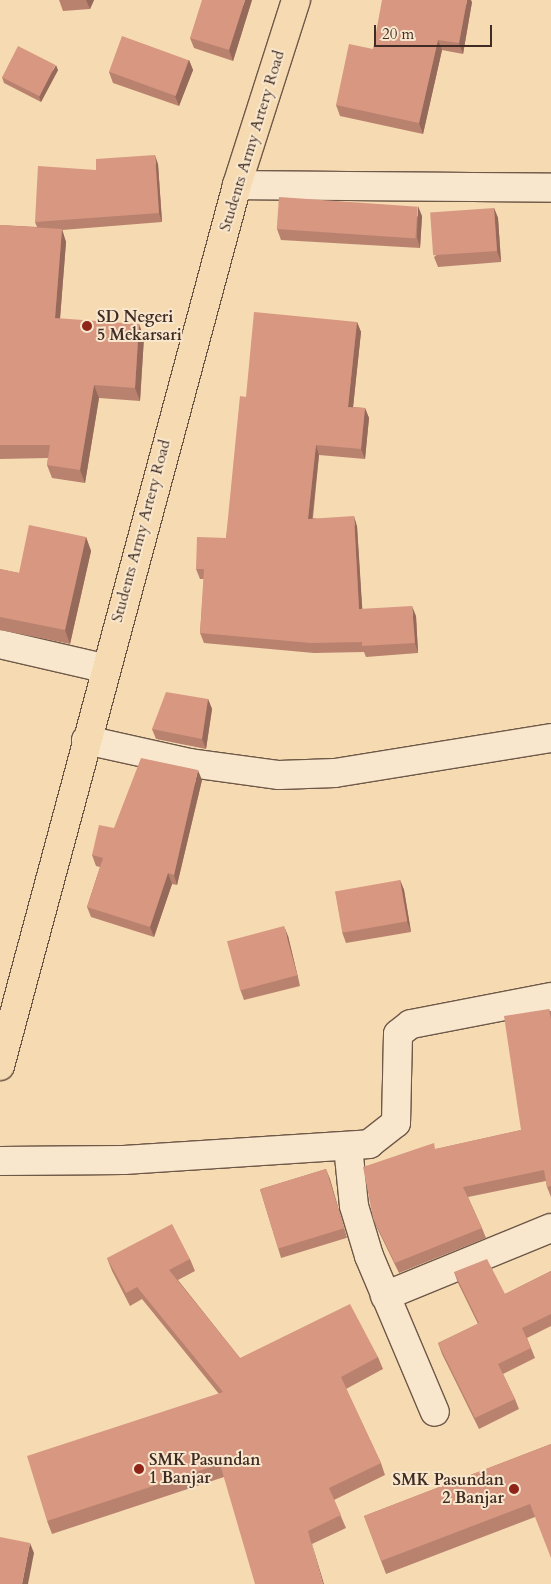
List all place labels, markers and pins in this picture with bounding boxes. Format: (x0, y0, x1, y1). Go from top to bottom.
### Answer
place label: SD Negeri 5 Mekarsari (97, 307, 182, 345)
marker: SD Negeri 5 Mekarsari (81, 320, 93, 332)
place label: SMK Pasundan 1 Banjar (149, 1450, 260, 1488)
marker: SMK Pasundan 1 Banjar (133, 1463, 145, 1475)
place label: SMK Pasundan 2 Banjar (392, 1470, 504, 1508)
marker: SMK Pasundan 2 Banjar (508, 1483, 520, 1495)

